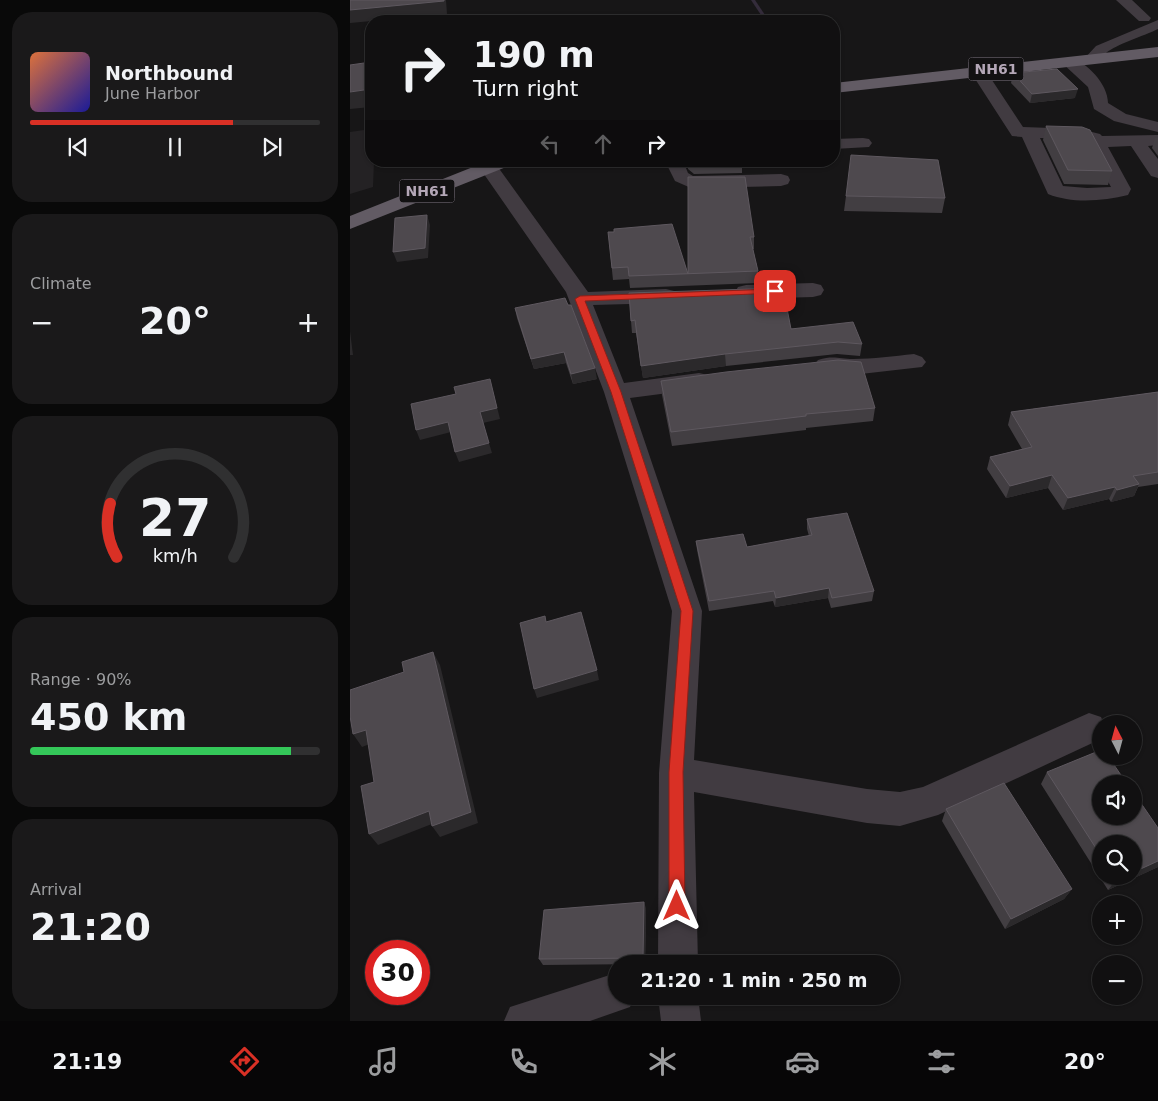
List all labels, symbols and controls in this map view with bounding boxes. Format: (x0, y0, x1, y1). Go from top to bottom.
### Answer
icon: right (390, 35, 455, 100)
text: 190 m (473, 35, 595, 75)
road number: NH61 (968, 58, 1024, 80)
text: Northbound (105, 62, 233, 84)
text: Turn right (473, 76, 578, 101)
text: June Harbor (105, 84, 200, 103)
icon: left (536, 130, 564, 158)
icon: ahead (589, 130, 617, 158)
icon: right (642, 130, 670, 158)
icon: previous (64, 133, 92, 161)
icon: pause (161, 133, 189, 161)
icon: next (258, 133, 286, 161)
road number: NH61 (400, 180, 454, 202)
pin (754, 270, 796, 312)
text: Climate (30, 274, 92, 293)
icon: arrive (761, 277, 789, 305)
text: 20° (139, 299, 211, 343)
text: − (30, 306, 53, 339)
text: + (297, 306, 320, 339)
text: 27 (139, 488, 211, 548)
text: km/h (152, 545, 198, 566)
text: Range · 90% (30, 670, 132, 689)
text: 450 km (30, 695, 187, 739)
north arrow (1092, 715, 1142, 765)
map controls (1092, 715, 1142, 1005)
button: sound (1092, 775, 1142, 825)
button: search (1092, 835, 1142, 885)
position arrow (650, 879, 702, 931)
text: Arrival (30, 880, 82, 899)
button: + (1092, 895, 1142, 945)
text: 21:20 (30, 905, 151, 949)
speed limit sign: 30 (365, 940, 430, 1005)
button: − (1092, 955, 1142, 1005)
text: 21:20 · 1 min · 250 m (640, 969, 868, 991)
icon: directions (227, 1044, 262, 1079)
icon: music (366, 1044, 401, 1079)
icon: phone (506, 1044, 541, 1079)
icon: climate (645, 1044, 680, 1079)
icon: car (785, 1044, 820, 1079)
icon: filters (924, 1044, 959, 1079)
text: 21:19 (52, 1049, 122, 1074)
text: 20° (1064, 1049, 1106, 1074)

